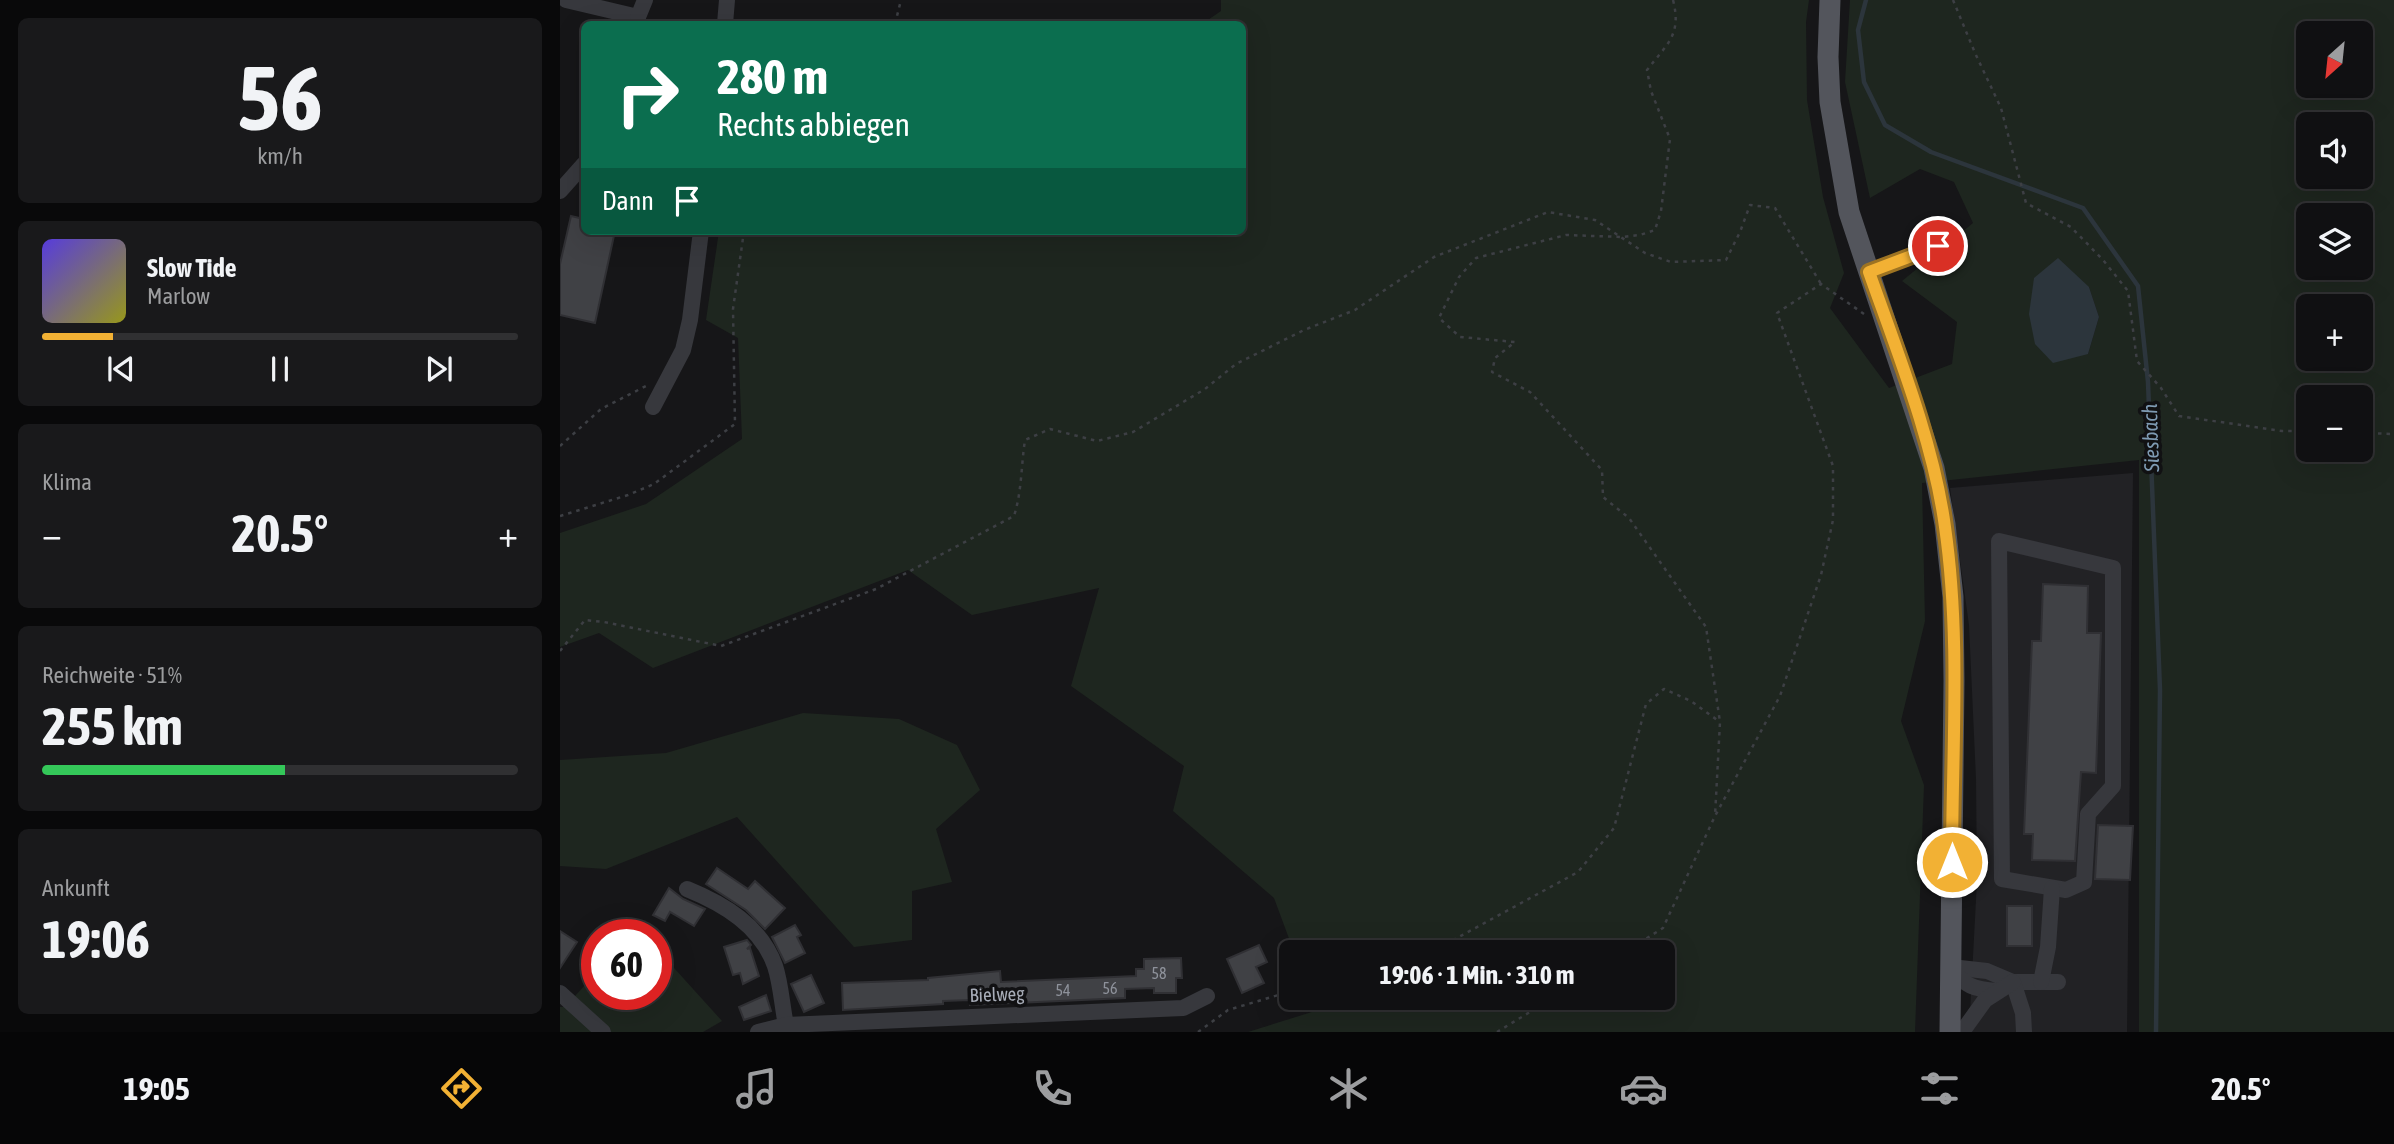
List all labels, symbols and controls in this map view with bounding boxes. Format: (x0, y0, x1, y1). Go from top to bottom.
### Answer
north arrow (2296, 21, 2373, 98)
map controls (2296, 21, 2373, 462)
text: 56 (237, 45, 323, 149)
text: 280 m (717, 48, 828, 104)
icon: right (602, 49, 693, 140)
text: Rechts abbiegen (717, 106, 910, 143)
button: sound (2296, 112, 2373, 189)
text: km/h (257, 143, 303, 169)
icon: arrive (668, 182, 706, 220)
text: Dann (602, 186, 654, 216)
button: layers (2296, 203, 2373, 280)
pin (1908, 216, 1968, 276)
icon: arrive (1919, 227, 1957, 265)
text: Slow Tide (147, 253, 237, 283)
text: Marlow (147, 283, 210, 309)
button: + (2296, 294, 2373, 371)
icon: previous (102, 350, 140, 388)
icon: pause (261, 350, 299, 388)
icon: next (420, 350, 458, 388)
button: − (2296, 385, 2373, 462)
water label: Siesbach (2137, 403, 2163, 474)
text: Klima (42, 469, 92, 495)
text: 20.5° (232, 503, 328, 563)
text: − (42, 512, 62, 555)
text: + (498, 512, 518, 555)
text: Reichweite · 51% (42, 662, 182, 688)
text: 255 km (42, 696, 183, 756)
position arrow (1915, 825, 1989, 899)
text: Ankunft (42, 875, 110, 901)
text: 19:06 (42, 909, 150, 969)
speed limit sign: 60 (581, 919, 672, 1010)
text: 19:06 · 1 Min. · 310 m (1380, 960, 1574, 990)
house number: 58 (1151, 964, 1167, 982)
house number: 56 (1102, 979, 1118, 997)
house number: 54 (1055, 981, 1071, 999)
street label: Bielweg (969, 982, 1026, 1006)
icon: directions (437, 1064, 486, 1113)
icon: music (732, 1064, 781, 1113)
icon: phone (1028, 1064, 1077, 1113)
icon: climate (1324, 1064, 1373, 1113)
icon: car (1619, 1064, 1668, 1113)
icon: filters (1915, 1064, 1964, 1113)
text: 19:05 (123, 1070, 190, 1107)
text: 20.5° (2211, 1070, 2271, 1107)

